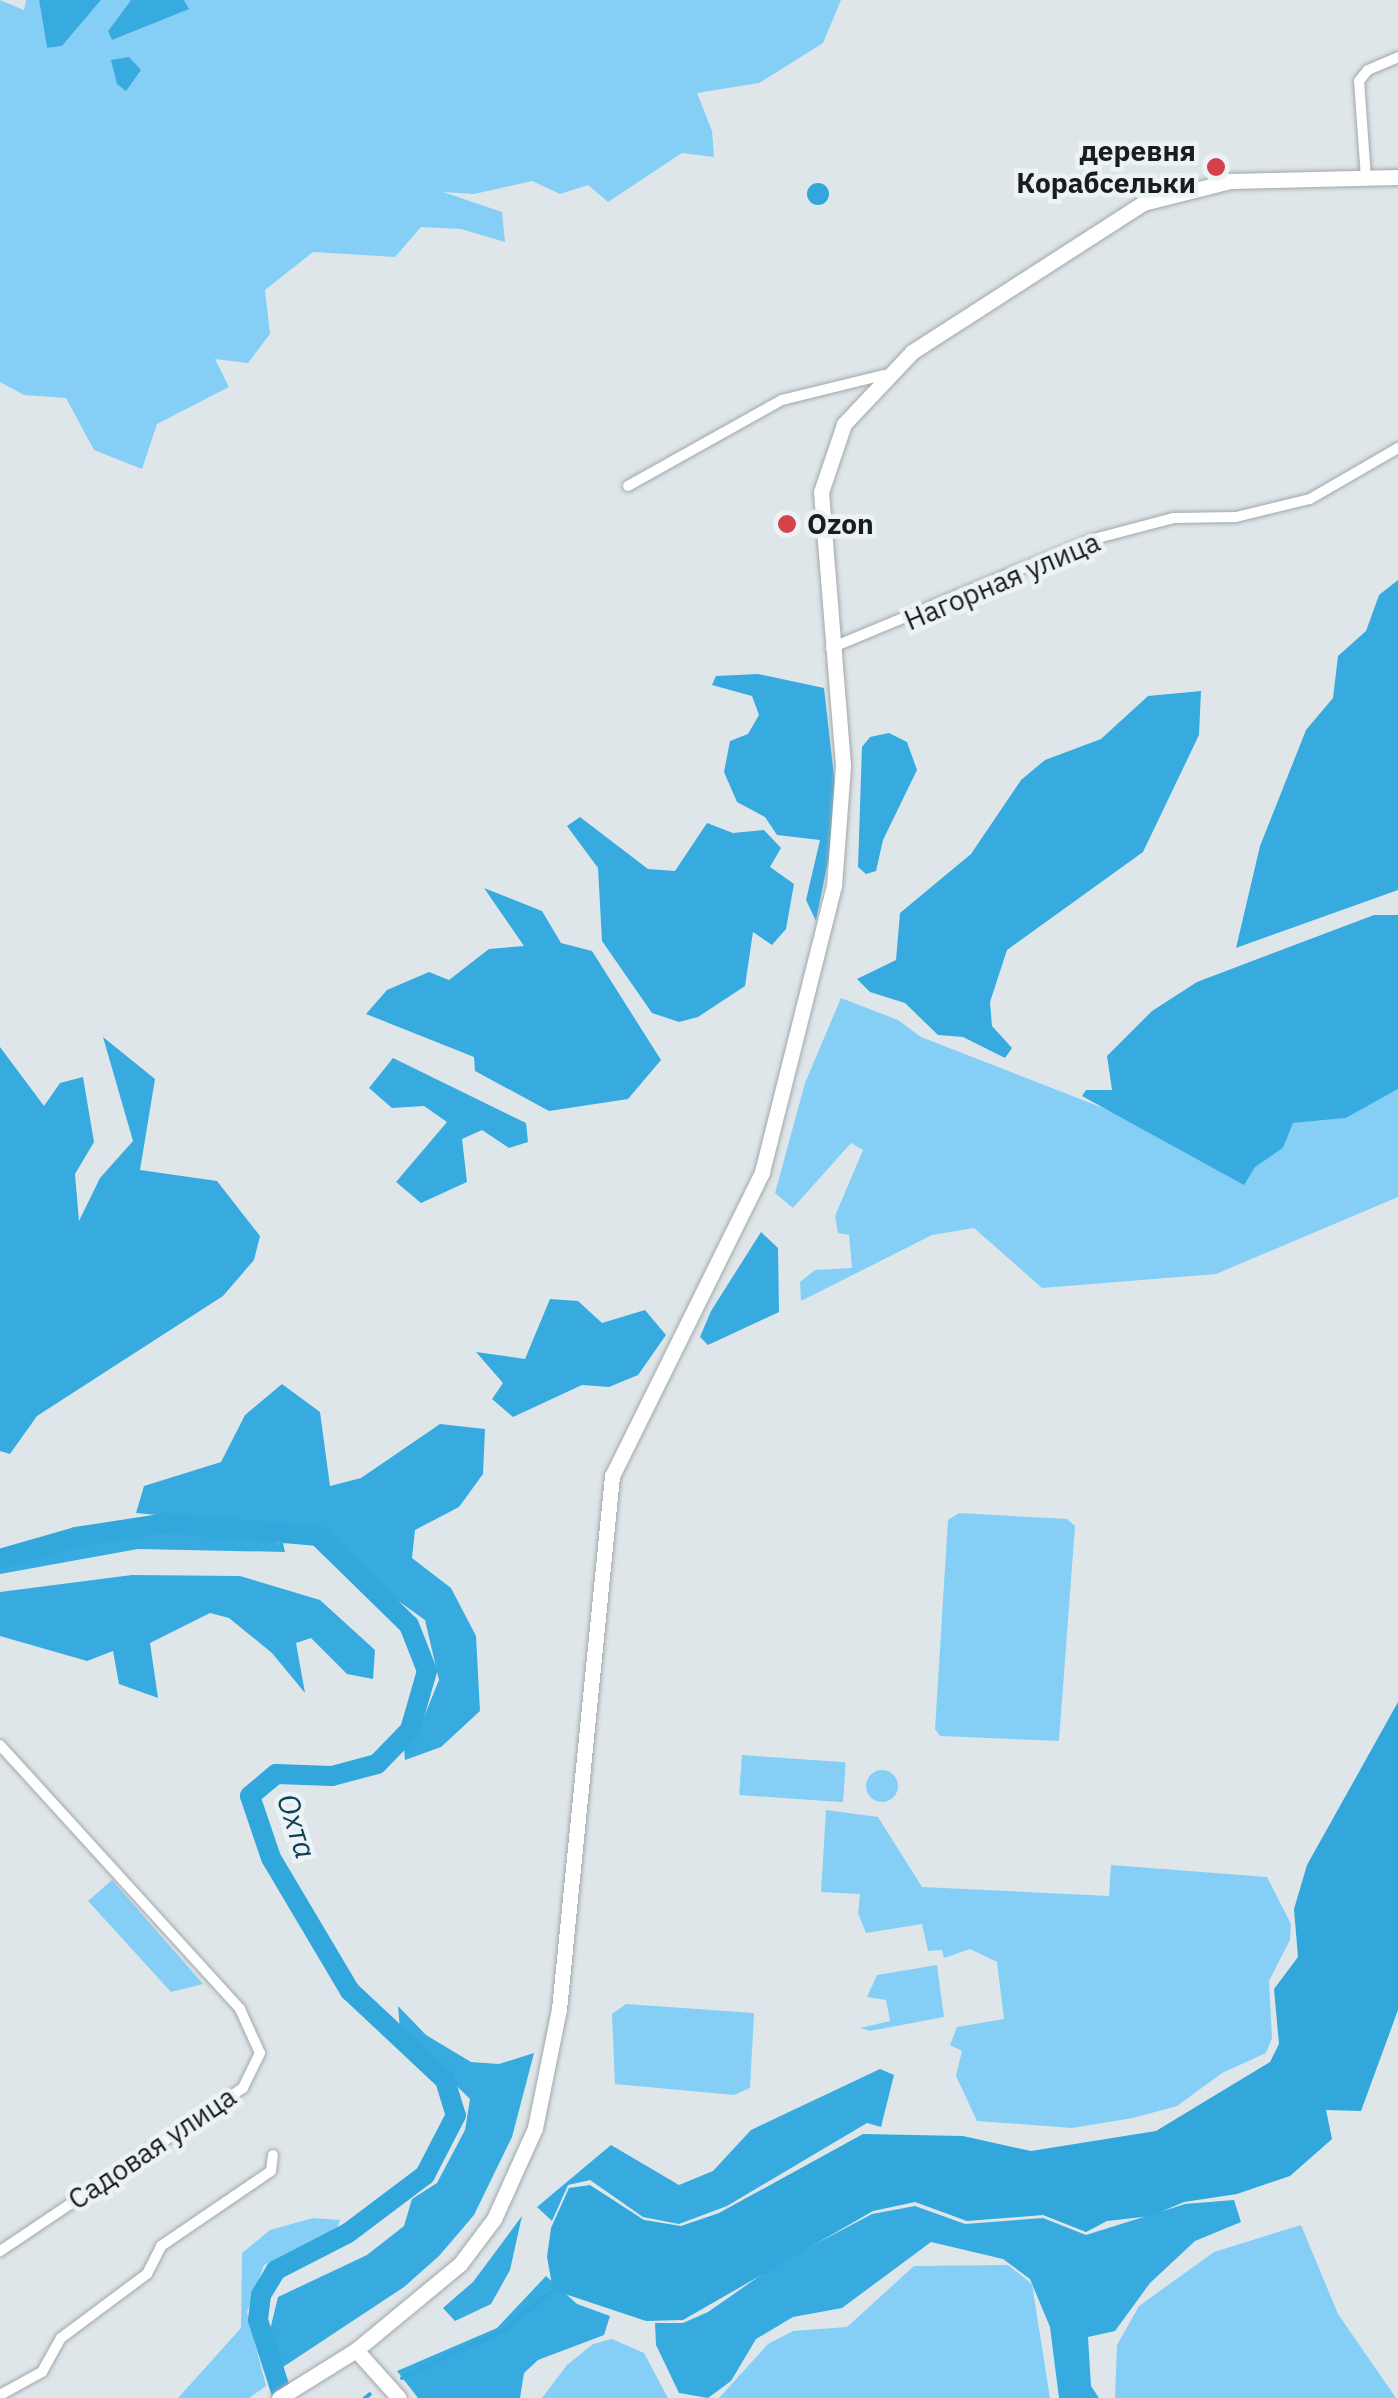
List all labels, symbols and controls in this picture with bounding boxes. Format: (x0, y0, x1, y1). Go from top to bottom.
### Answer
place label: деревня Корабсельки (1016, 134, 1196, 200)
marker: деревня Корабсельки (1205, 156, 1227, 178)
place label: Ozon (807, 507, 874, 541)
marker: Ozon (776, 513, 798, 535)
street label: Нагорная улица (899, 525, 1105, 637)
water label: Охта (270, 1789, 324, 1863)
street label: Садовая улица (62, 2080, 242, 2216)

